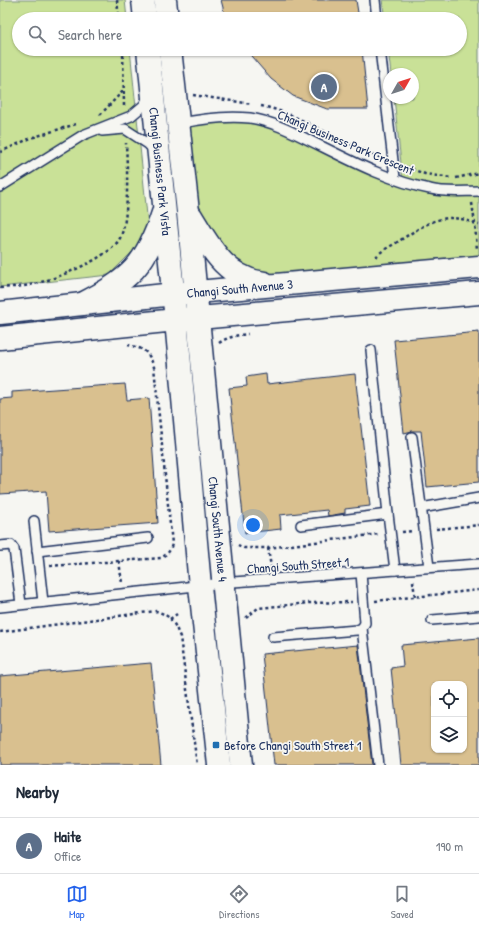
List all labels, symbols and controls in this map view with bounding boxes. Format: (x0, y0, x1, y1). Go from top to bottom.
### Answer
search box (12, 12, 467, 56)
icon: search (26, 23, 48, 45)
text: Search here (58, 24, 122, 45)
north arrow (383, 68, 419, 104)
pin: A (311, 72, 337, 102)
street label: Changi Business Park Crescent (275, 105, 417, 179)
street label: Changi Business Park Vista (145, 106, 176, 236)
street label: Changi South Avenue 3 (186, 275, 294, 302)
street label: Changi South Avenue 4 (204, 476, 232, 583)
your location (243, 515, 263, 535)
street label: Changi South Street 1 (246, 552, 350, 578)
map controls (431, 681, 467, 753)
button: locate (431, 681, 467, 717)
button: layers (431, 717, 467, 753)
place label: Before Changi South Street 1 (224, 736, 362, 754)
marker: Before Changi South Street 1 (211, 740, 221, 750)
text: Nearby (16, 780, 59, 803)
text: Haite (54, 826, 81, 847)
text: A (26, 837, 32, 855)
text: 190 m (436, 837, 463, 855)
text: Office (54, 847, 81, 865)
tab: Map (66, 883, 88, 921)
tab: Directions (219, 883, 260, 921)
tab: Saved (391, 883, 413, 921)

